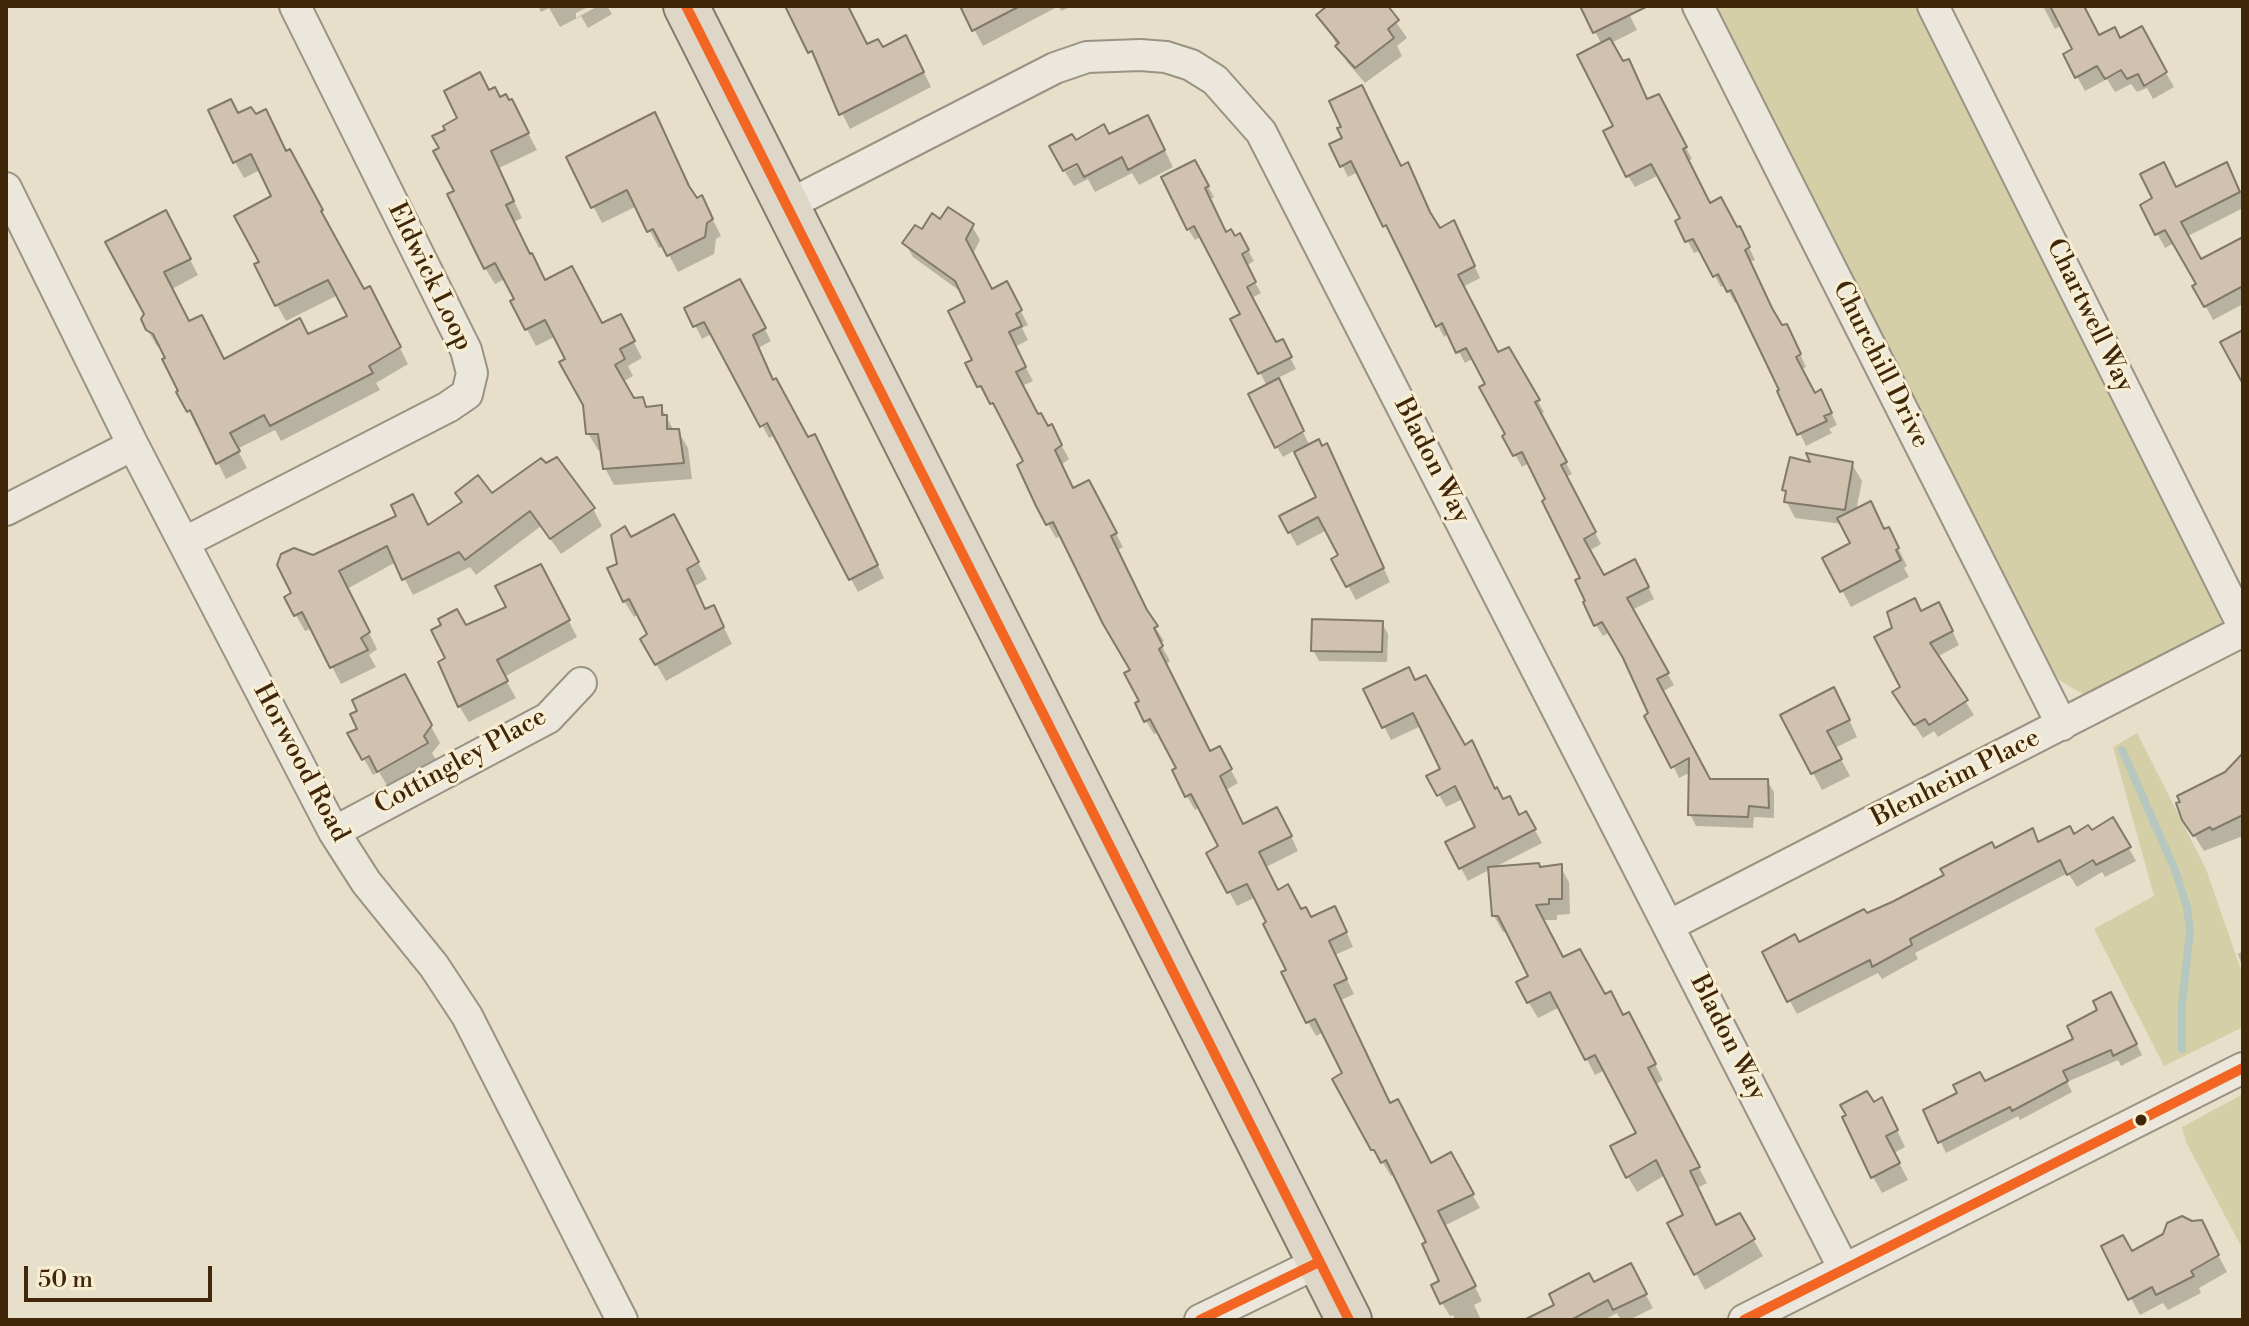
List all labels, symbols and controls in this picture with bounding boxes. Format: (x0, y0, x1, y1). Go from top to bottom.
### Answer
street label: Eldwick Loop (380, 198, 478, 356)
street label: Chartwell Way (2038, 234, 2140, 398)
street label: Churchill Drive (1825, 276, 1935, 454)
street label: Bladon Way (1386, 393, 1476, 529)
street label: Horwood Road (245, 678, 355, 848)
street label: Cottingley Place (370, 702, 552, 822)
street label: Blenheim Place (1867, 723, 2045, 835)
street label: Bladon Way (1682, 970, 1772, 1106)
unlabelled marker (2133, 1112, 2149, 1128)
scale bar (28, 1250, 216, 1300)
text: 50 m (38, 1265, 93, 1295)

